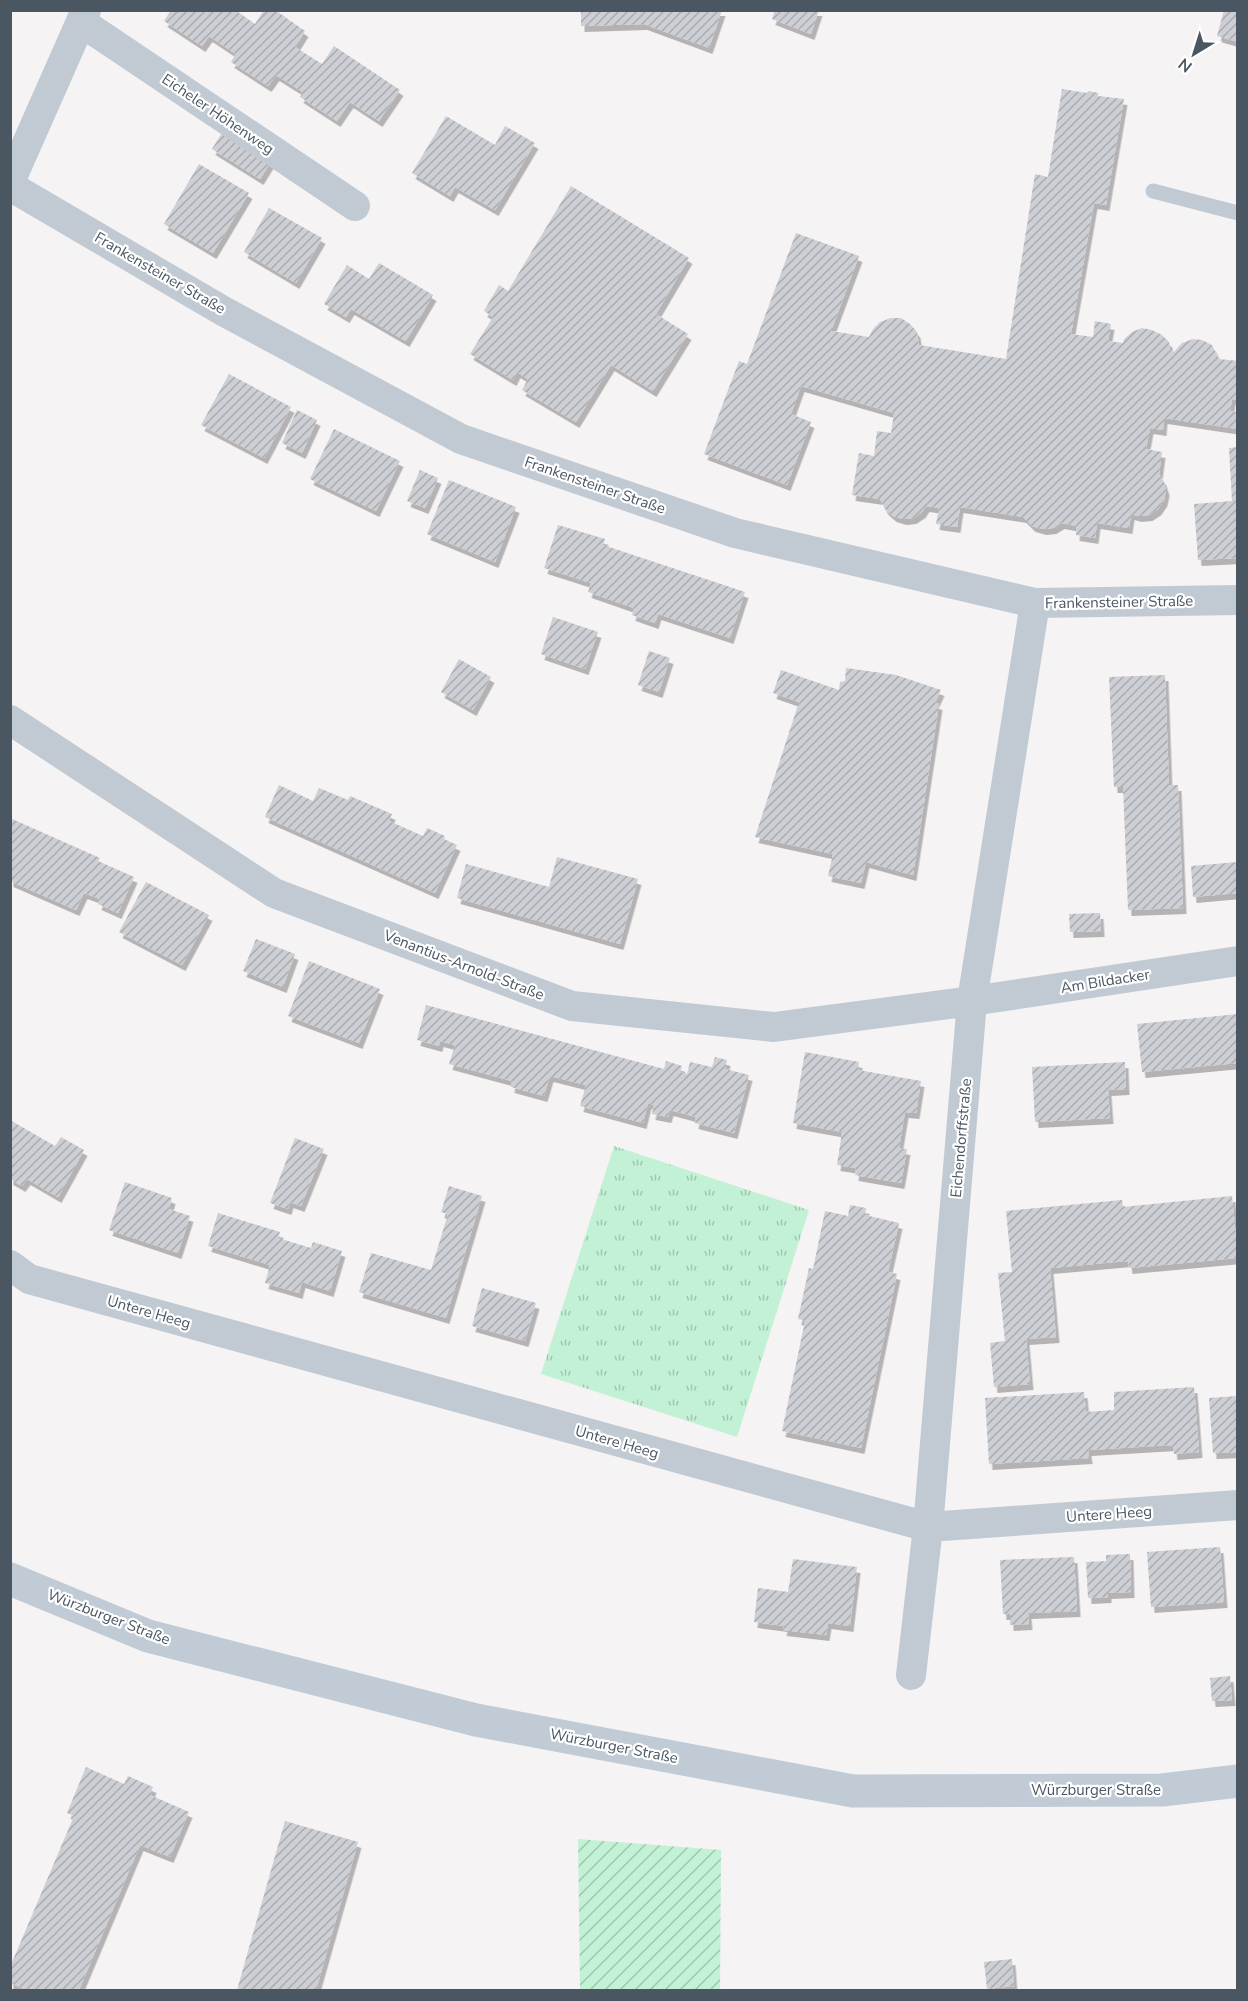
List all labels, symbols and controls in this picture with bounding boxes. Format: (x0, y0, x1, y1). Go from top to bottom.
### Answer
north arrow (1164, 24, 1224, 84)
text: N (1174, 53, 1197, 77)
street label: Eicheler Höhenweg (158, 69, 278, 159)
street label: Frankensteiner Straße (91, 227, 229, 319)
street label: Frankensteiner Straße (522, 451, 668, 519)
street label: Frankensteiner Straße (1045, 591, 1193, 613)
street label: Venantius-Arnold-Straße (380, 925, 547, 1005)
street label: Am Bildacker (1059, 964, 1152, 998)
street label: Eichendorffstraße (946, 1078, 976, 1198)
street label: Untere Heeg (105, 1291, 193, 1333)
street label: Untere Heeg (573, 1421, 661, 1463)
street label: Untere Heeg (1065, 1501, 1153, 1527)
street label: Würzburger Straße (45, 1584, 173, 1650)
street label: Würzburger Straße (548, 1724, 680, 1768)
street label: Würzburger Straße (1031, 1780, 1161, 1800)

